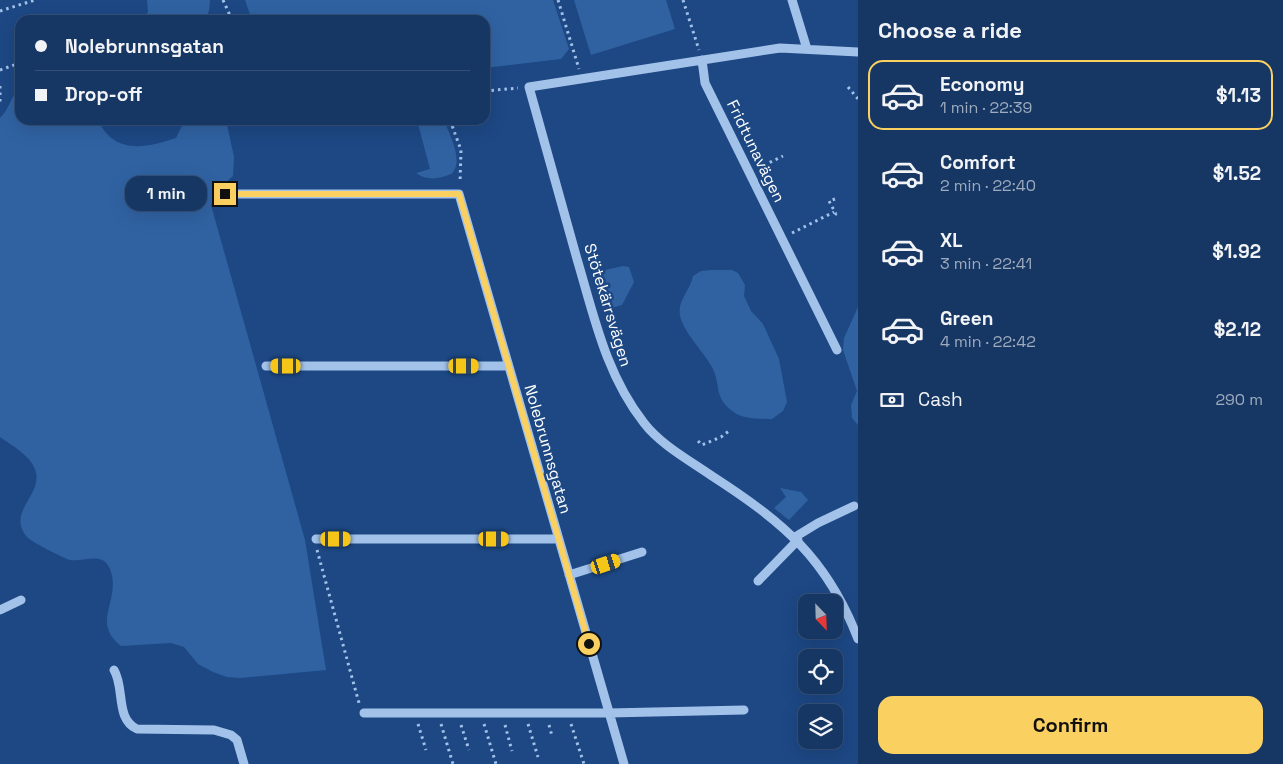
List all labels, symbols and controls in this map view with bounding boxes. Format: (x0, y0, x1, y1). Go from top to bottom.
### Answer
text: Choose a ride (878, 16, 1022, 44)
text: Nolebrunnsgatan (65, 34, 224, 59)
text: Economy (940, 72, 1024, 97)
icon: car (880, 73, 925, 118)
text: Drop-off (65, 82, 143, 107)
text: $1.13 (1216, 83, 1261, 108)
street label: Fridtunavägen (722, 96, 790, 206)
text: 1 min · 22:39 (940, 97, 1032, 118)
text: Comfort (940, 150, 1016, 175)
icon: car (880, 151, 925, 196)
text: $1.52 (1213, 161, 1261, 186)
text: 2 min · 22:40 (940, 175, 1036, 196)
callout: 1 min (125, 176, 208, 212)
text: 1 min (146, 183, 186, 204)
route end (214, 183, 236, 205)
text: XL (940, 228, 963, 253)
icon: car (880, 229, 925, 274)
text: $1.92 (1212, 239, 1261, 264)
street label: Stötekärrsvägen (579, 241, 637, 369)
text: 3 min · 22:41 (940, 253, 1032, 274)
text: Green (940, 306, 993, 331)
icon: car (880, 307, 925, 352)
text: $2.12 (1214, 317, 1261, 342)
text: 4 min · 22:42 (940, 331, 1036, 352)
car (271, 359, 301, 374)
car (449, 359, 479, 374)
street label: Nolebrunnsgatan (520, 382, 576, 516)
icon: cash (878, 386, 906, 414)
text: Cash (918, 387, 963, 412)
text: 290 m (1215, 389, 1263, 410)
car (321, 532, 351, 547)
car (479, 532, 509, 547)
car (589, 552, 622, 576)
north arrow (798, 594, 842, 639)
map controls (798, 594, 843, 749)
route start (578, 633, 600, 655)
button: locate (798, 649, 843, 694)
button: Confirm (878, 696, 1263, 754)
button: layers (798, 704, 843, 749)

